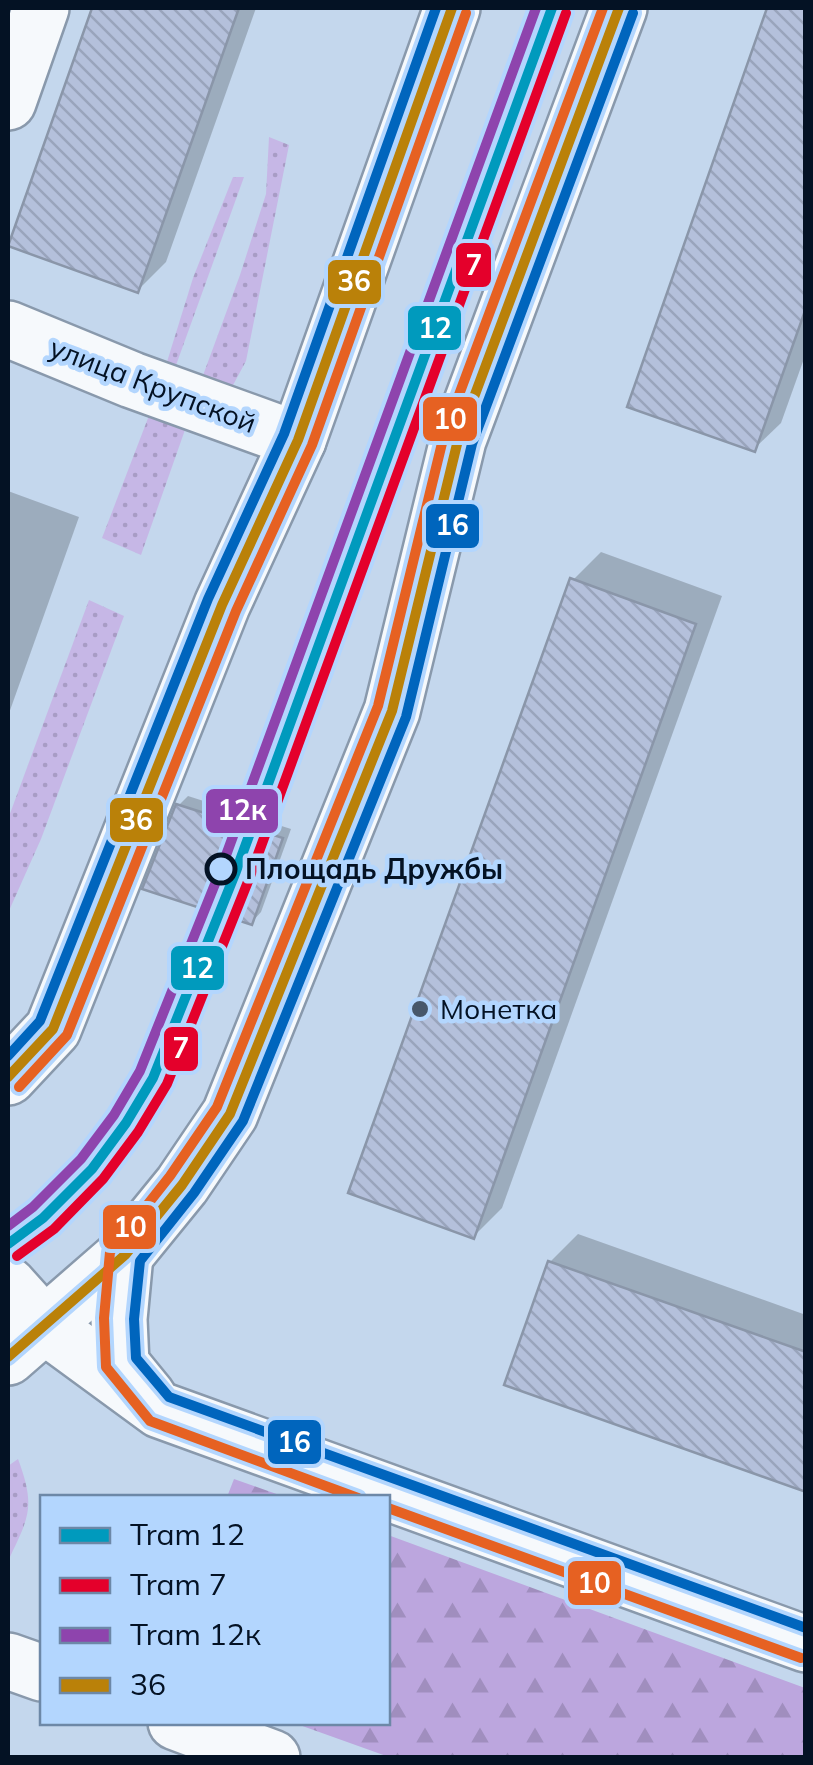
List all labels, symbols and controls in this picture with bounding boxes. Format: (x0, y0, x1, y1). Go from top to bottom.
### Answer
line badge: 7 (454, 241, 493, 289)
text: 7 (466, 247, 482, 282)
line badge: 36 (326, 258, 383, 306)
text: 36 (337, 263, 371, 298)
line badge: 12 (406, 304, 463, 352)
text: 12 (418, 310, 452, 345)
street label: улица Крупской (45, 329, 261, 440)
line badge: 10 (421, 395, 479, 443)
text: 10 (433, 401, 467, 436)
line badge: 16 (424, 502, 481, 550)
text: 16 (435, 507, 469, 542)
line badge: 12к (204, 787, 280, 835)
text: 12к (217, 792, 268, 827)
line badge: 36 (108, 796, 165, 844)
text: 36 (119, 802, 153, 837)
place label: Площадь Дружбы (245, 851, 503, 886)
marker: Площадь Дружбы (206, 854, 236, 884)
line badge: 12 (169, 944, 226, 992)
text: 12 (180, 950, 214, 985)
place label: Монетка (440, 991, 557, 1026)
marker: Монетка (409, 998, 431, 1020)
line badge: 7 (162, 1025, 200, 1073)
text: 7 (173, 1030, 189, 1065)
line badge: 10 (101, 1203, 158, 1251)
text: 10 (113, 1209, 147, 1244)
line badge: 16 (266, 1418, 323, 1466)
text: 16 (277, 1424, 311, 1459)
legend (40, 1495, 390, 1725)
text: Tram 12 (130, 1515, 245, 1553)
line badge: 10 (566, 1559, 623, 1607)
text: Tram 7 (130, 1565, 227, 1603)
text: 10 (577, 1565, 611, 1600)
text: Tram 12к (130, 1615, 262, 1653)
text: 36 (130, 1665, 166, 1703)

